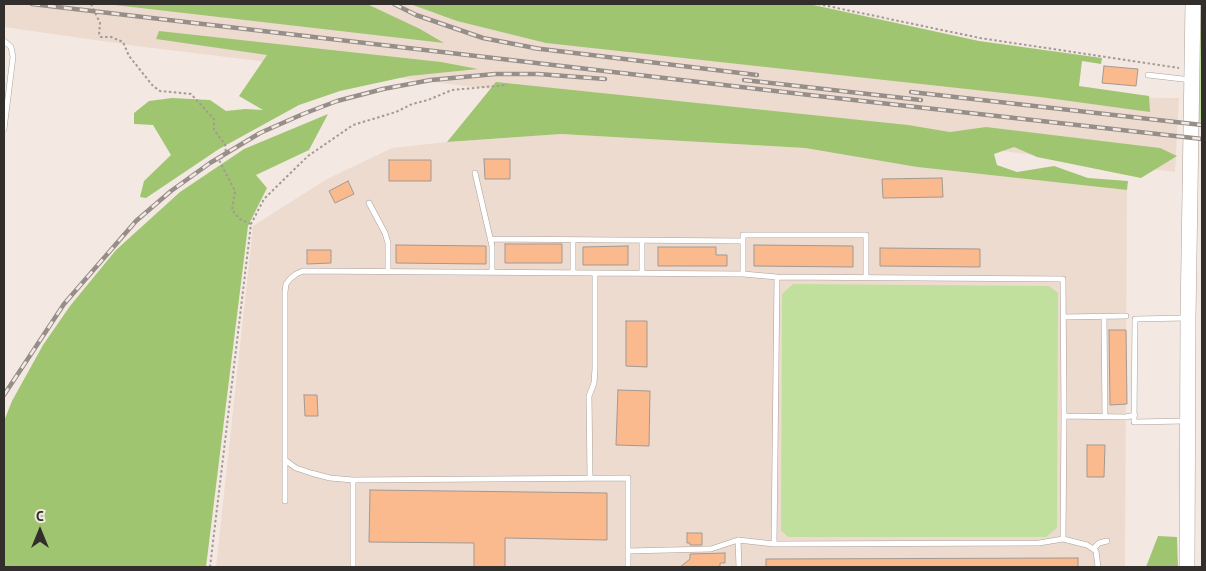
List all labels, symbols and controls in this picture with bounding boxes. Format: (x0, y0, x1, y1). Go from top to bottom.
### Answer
north arrow (15, 506, 65, 556)
text: С (36, 507, 44, 525)

